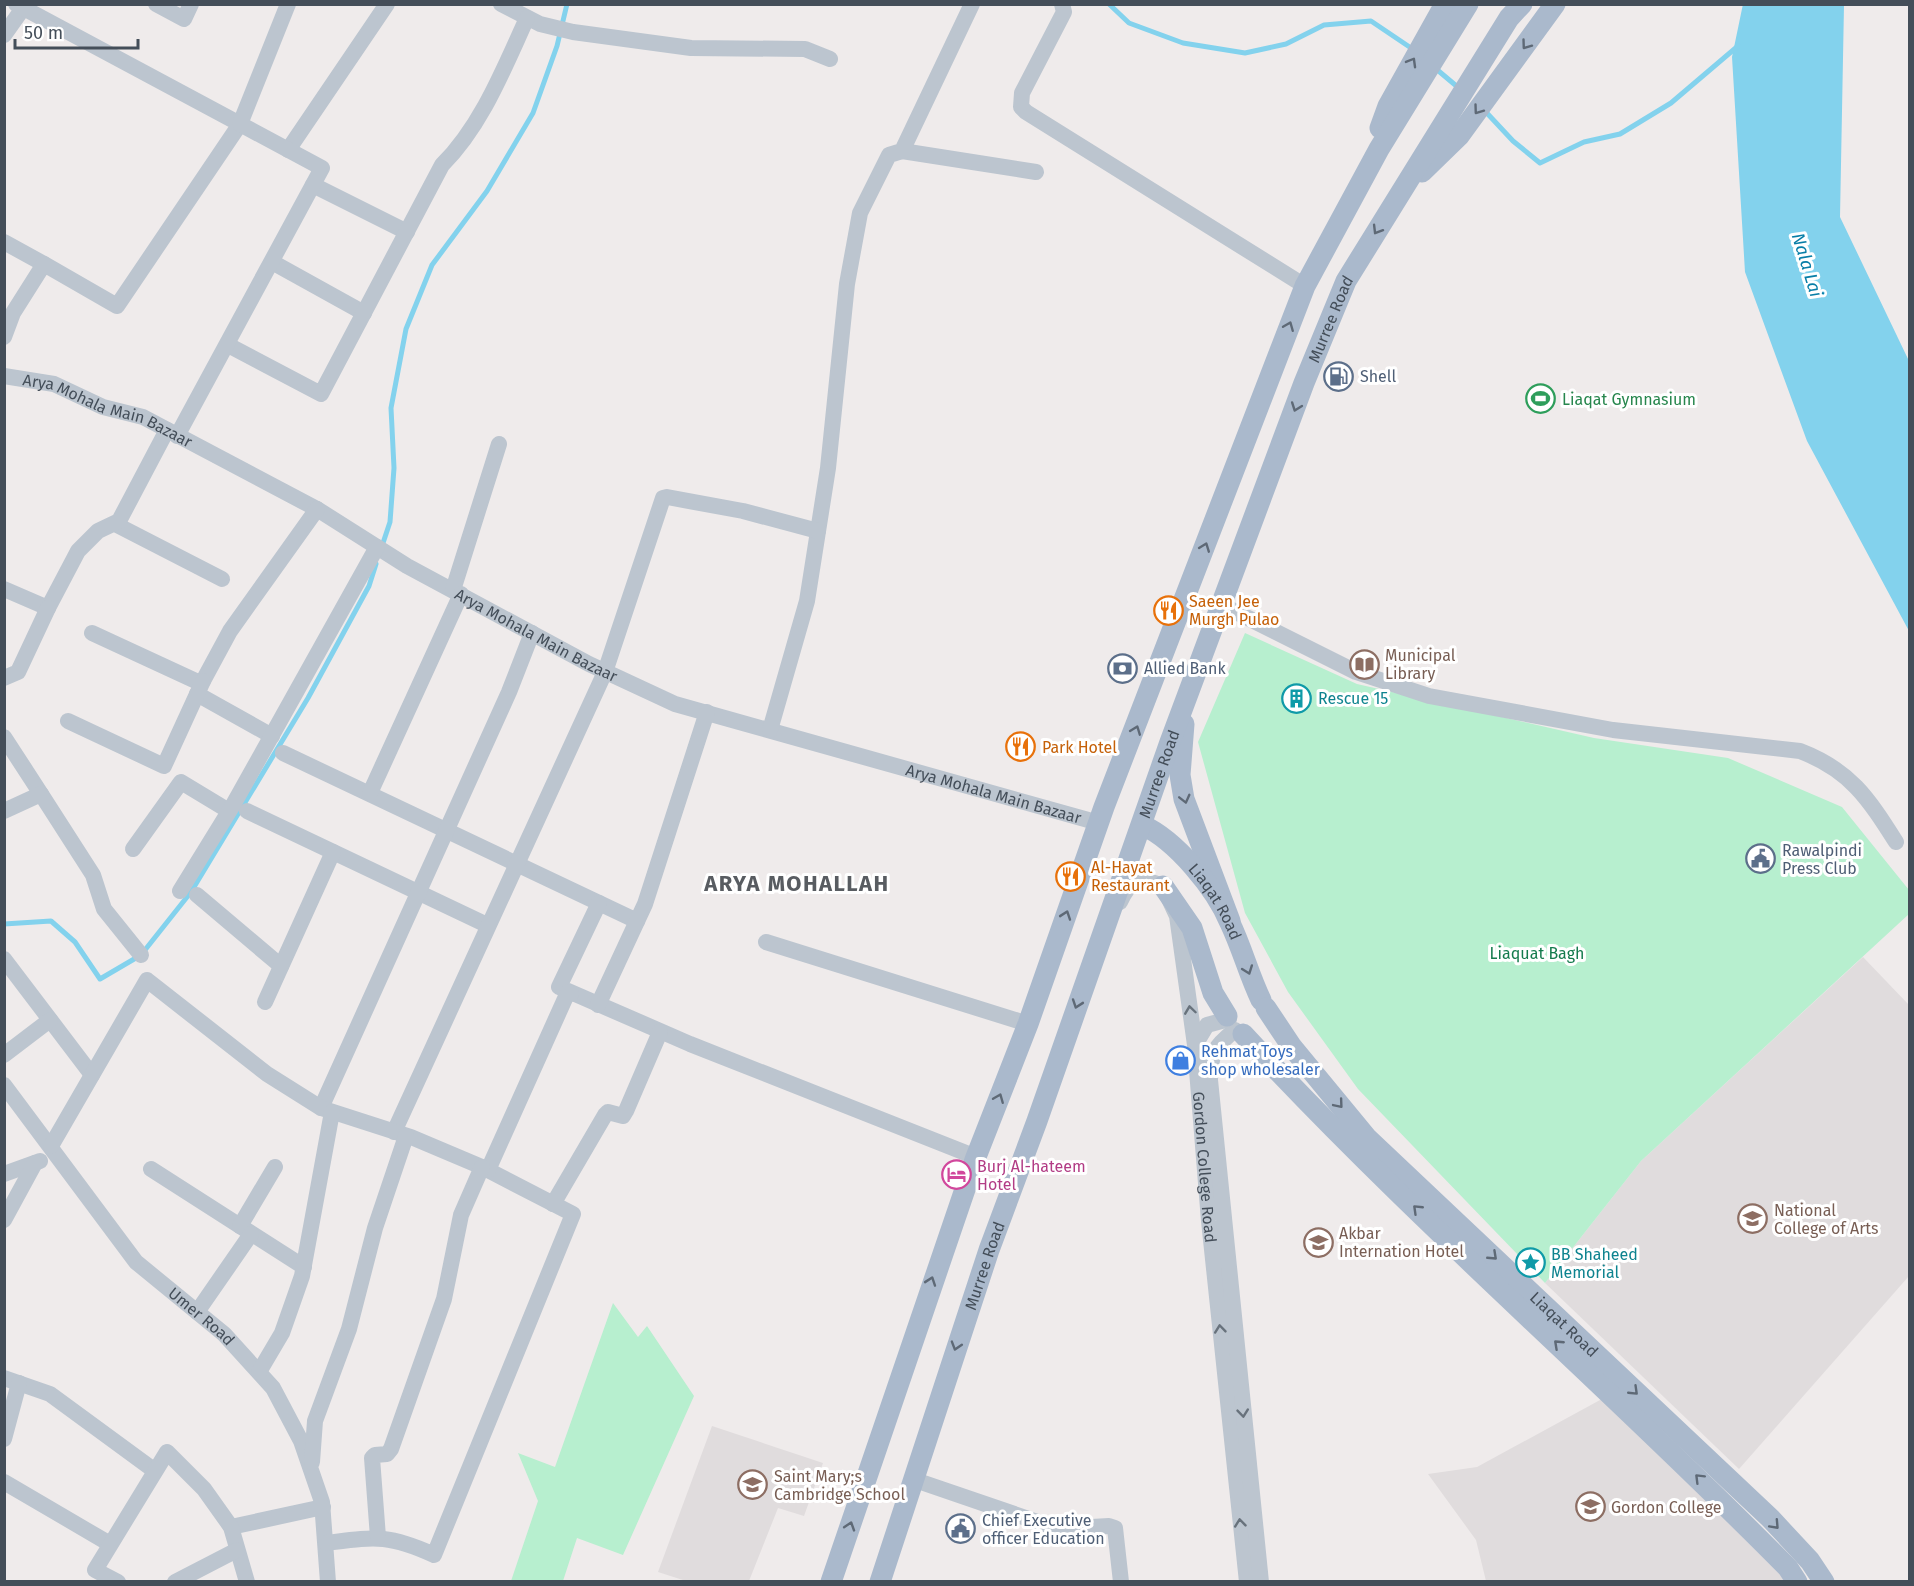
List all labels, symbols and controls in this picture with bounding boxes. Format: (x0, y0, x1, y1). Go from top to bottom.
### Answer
scale bar (15, 12, 138, 50)
text: 50 m (24, 22, 63, 44)
one-way arrow (1522, 38, 1533, 49)
one-way arrow (1405, 58, 1416, 69)
one-way arrow (1474, 104, 1485, 115)
one-way arrow (1372, 224, 1384, 234)
water label: Nala Lai (1787, 230, 1827, 300)
street label: Murree Road (1304, 272, 1357, 365)
one-way arrow (1282, 321, 1294, 332)
fuel station icon: Shell (1323, 360, 1355, 392)
place label: Shell (1360, 367, 1397, 386)
street label: Arya Mohala Main Bazaar (22, 370, 197, 451)
sports icon: Liaqat Gymnasium (1525, 383, 1557, 415)
place label: Liaqat Gymnasium (1562, 390, 1696, 409)
one-way arrow (1290, 401, 1303, 412)
one-way arrow (1197, 542, 1210, 553)
street label: Arya Mohala Main Bazaar (452, 584, 622, 686)
place label: Saeen Jee Murgh Pulao (1189, 592, 1279, 629)
restaurant icon: Saeen Jee Murgh Pulao (1152, 594, 1184, 626)
place label: Municipal Library (1385, 646, 1456, 683)
library icon: Municipal Library (1348, 648, 1380, 680)
bank icon: Allied Bank (1107, 652, 1139, 684)
place label: Allied Bank (1144, 659, 1226, 678)
building icon: Rescue 15 (1281, 682, 1313, 714)
place label: Rescue 15 (1318, 689, 1388, 708)
one-way arrow (1128, 725, 1141, 735)
street label: Murree Road (1135, 727, 1183, 821)
restaurant icon: Park Hotel (1005, 731, 1037, 763)
place label: Park Hotel (1042, 738, 1117, 757)
street label: Arya Mohala Main Bazaar (904, 760, 1084, 827)
one-way arrow (1177, 794, 1190, 804)
place label: Rawalpindi Press Club (1782, 841, 1862, 878)
public building icon: Rawalpindi Press Club (1745, 843, 1777, 875)
place label: Al-Hayat Restaurant (1091, 858, 1170, 895)
street label: Liaqat Road (1185, 859, 1246, 942)
restaurant icon: Al-Hayat Restaurant (1054, 860, 1086, 892)
district label: ARYA MOHALLAH (703, 870, 890, 897)
one-way arrow (1059, 910, 1072, 921)
park label: Liaquat Bagh (1490, 944, 1584, 963)
one-way arrow (1240, 965, 1253, 975)
one-way arrow (1072, 998, 1085, 1009)
one-way arrow (1185, 1005, 1197, 1014)
place label: Rehmat Toys shop wholesaler (1201, 1042, 1321, 1079)
shop icon: Rehmat Toys shop wholesaler (1164, 1044, 1196, 1076)
street label: Gordon College Road (1189, 1091, 1221, 1244)
one-way arrow (992, 1094, 1004, 1105)
one-way arrow (1332, 1097, 1343, 1108)
place label: Burj Al-hateem Hotel (977, 1157, 1086, 1194)
hotel icon: Burj Al-hateem Hotel (940, 1159, 972, 1191)
place label: National College of Arts (1774, 1201, 1879, 1238)
school or university icon: National College of Arts (1737, 1203, 1769, 1235)
one-way arrow (1413, 1206, 1424, 1217)
street label: Murree Road (960, 1219, 1008, 1312)
place label: Akbar Internation Hotel (1339, 1224, 1464, 1261)
school or university icon: Akbar Internation Hotel (1302, 1226, 1334, 1258)
place label: BB Shaheed Memorial (1551, 1245, 1638, 1282)
place icon: BB Shaheed Memorial (1514, 1247, 1546, 1279)
one-way arrow (1486, 1249, 1496, 1260)
one-way arrow (924, 1276, 937, 1287)
street label: Umer Road (165, 1283, 239, 1349)
street label: Liaqat Road (1526, 1287, 1602, 1361)
one-way arrow (1214, 1325, 1227, 1334)
one-way arrow (951, 1340, 963, 1351)
one-way arrow (1554, 1341, 1565, 1352)
one-way arrow (1626, 1383, 1637, 1394)
one-way arrow (1236, 1408, 1249, 1417)
place label: Saint Mary;s Cambridge School (774, 1467, 905, 1504)
school or university icon: Saint Mary;s Cambridge School (737, 1469, 769, 1501)
one-way arrow (1696, 1475, 1707, 1486)
school or university icon: Gordon College (1574, 1491, 1606, 1523)
place label: Gordon College (1611, 1498, 1721, 1517)
place label: Chief Executive officer Education (982, 1511, 1105, 1548)
public building icon: Chief Executive officer Education (945, 1513, 977, 1545)
one-way arrow (1768, 1517, 1779, 1528)
one-way arrow (1235, 1519, 1247, 1528)
one-way arrow (842, 1521, 855, 1532)

